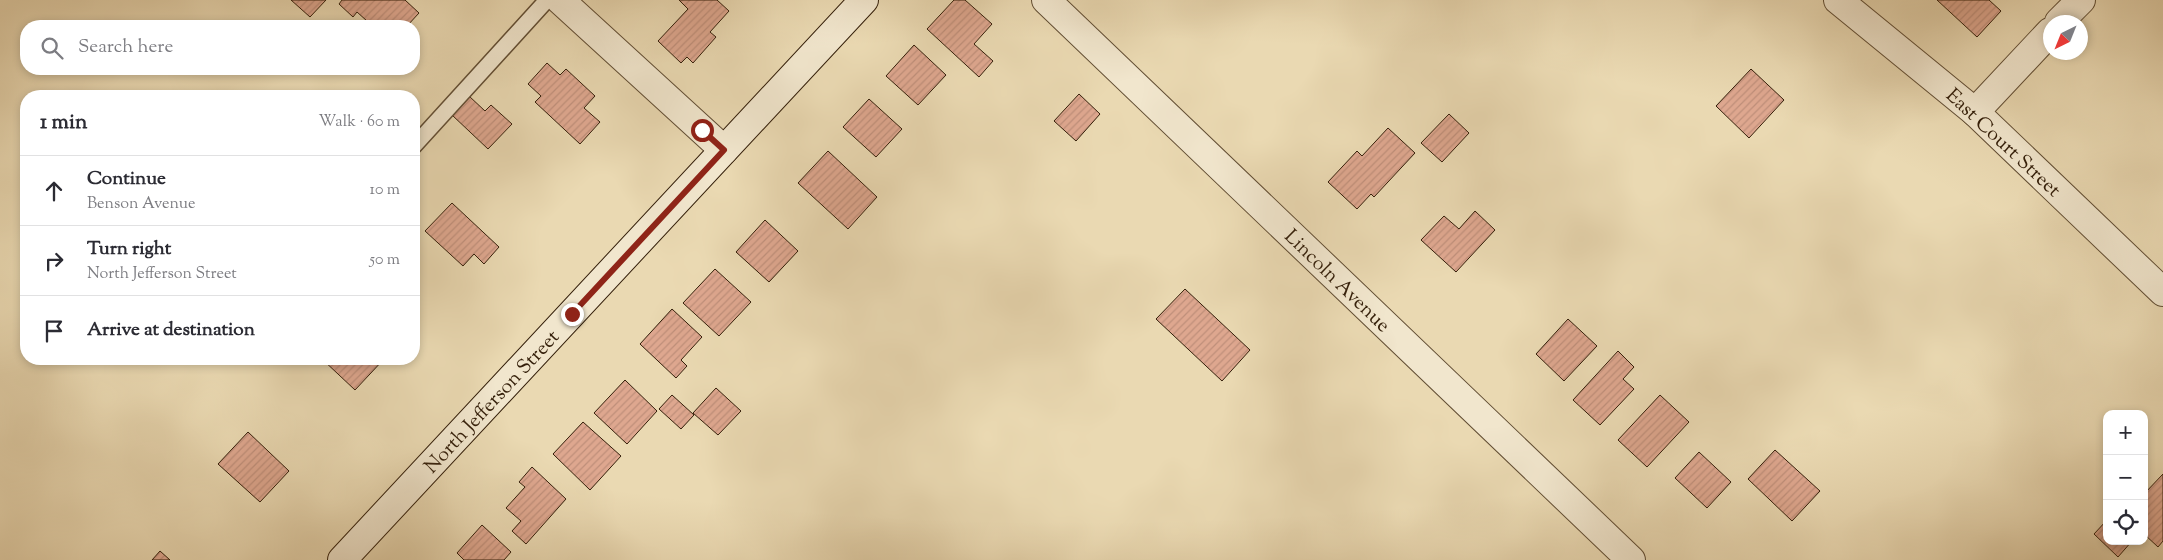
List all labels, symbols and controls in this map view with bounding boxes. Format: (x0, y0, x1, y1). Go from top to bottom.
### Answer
north arrow (2043, 15, 2088, 60)
search box (20, 20, 420, 75)
icon: search (38, 34, 66, 62)
text: Search here (78, 34, 173, 61)
street label: East Court Street (1938, 83, 2067, 205)
text: 1 min (40, 108, 87, 138)
text: Walk · 60 m (319, 111, 400, 134)
route start (691, 119, 714, 142)
text: Continue (87, 166, 166, 193)
icon: ahead (40, 177, 68, 205)
text: 10 m (370, 179, 400, 202)
text: Benson Avenue (87, 193, 195, 216)
street label: Lincoln Avenue (1277, 224, 1396, 340)
text: Turn right (87, 236, 171, 263)
icon: right (40, 247, 68, 275)
text: 50 m (369, 249, 400, 272)
text: North Jefferson Street (87, 263, 237, 286)
route end (561, 303, 584, 326)
icon: arrive (40, 317, 68, 345)
text: Arrive at destination (87, 317, 255, 344)
street label: North Jefferson Street (418, 324, 567, 481)
map controls (2103, 410, 2148, 545)
button: + (2103, 410, 2148, 455)
button: − (2103, 455, 2148, 500)
button: locate (2103, 500, 2148, 545)

